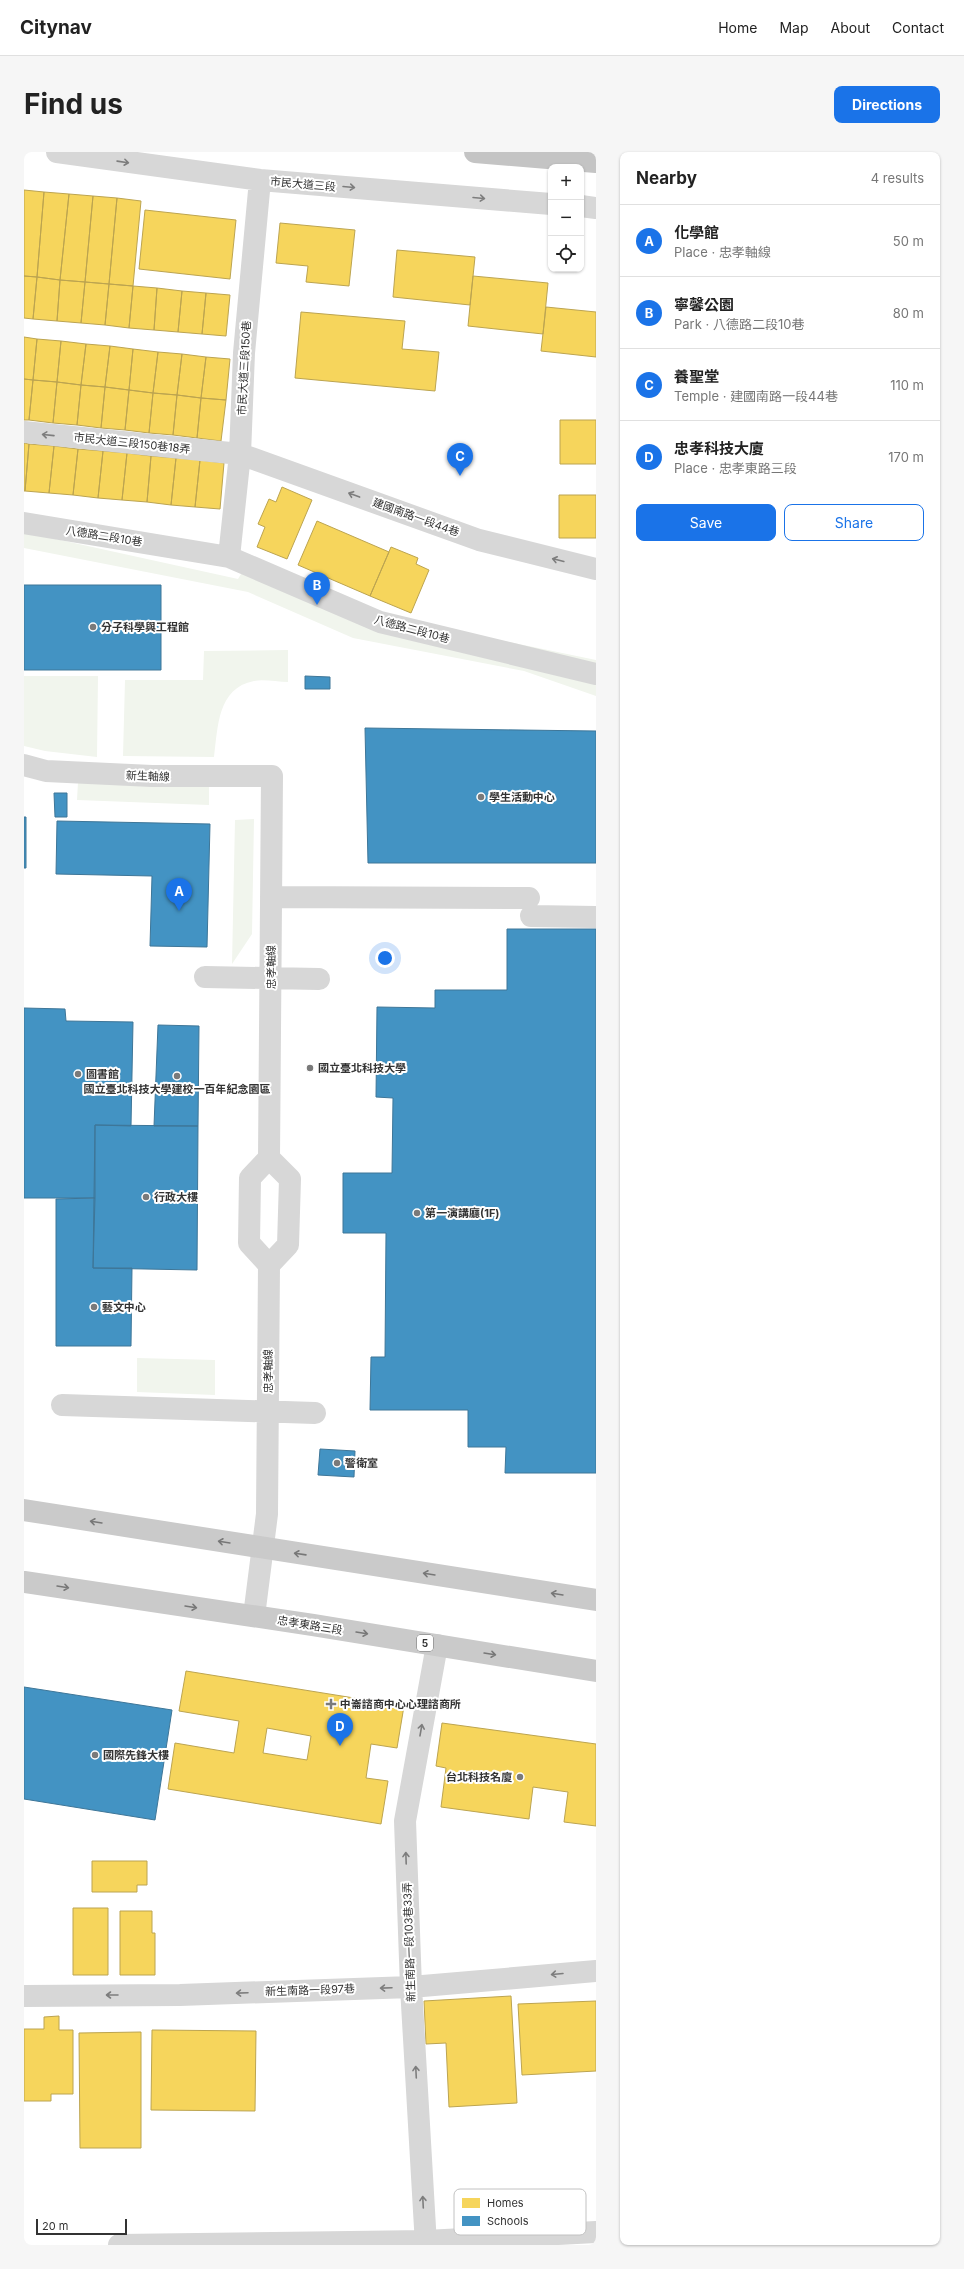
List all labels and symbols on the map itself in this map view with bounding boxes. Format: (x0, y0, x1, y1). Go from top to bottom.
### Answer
one-way arrow (116, 158, 129, 166)
street label: 市民大道三段 (270, 174, 336, 194)
one-way arrow (342, 184, 355, 191)
one-way arrow (472, 194, 485, 202)
street label: 市民大道三段150巷 (235, 320, 253, 416)
street label: 市民大道三段150巷18弄 (73, 430, 191, 456)
one-way arrow (42, 431, 55, 438)
pin: C (447, 443, 473, 476)
one-way arrow (348, 491, 361, 498)
street label: 建國南路一段44巷 (371, 495, 461, 539)
street label: 八德路二段10巷 (65, 523, 143, 549)
one-way arrow (552, 555, 565, 563)
pin: B (304, 572, 330, 605)
street label: 八德路二段10巷 (373, 612, 451, 646)
place label: 分子科學與工程館 (101, 620, 189, 634)
marker: 分子科學與工程館 (88, 622, 98, 632)
street label: 新生軸線 (126, 768, 170, 784)
place label: 學生活動中心 (489, 790, 555, 804)
marker: 學生活動中心 (476, 792, 486, 802)
pin: A (166, 878, 192, 911)
street label: 忠孝軸線 (264, 945, 278, 989)
your location (375, 948, 395, 968)
place label: 國立臺北科技大學 (318, 1061, 406, 1075)
marker: 國立臺北科技大學 (305, 1063, 315, 1073)
place label: 圖書館 (86, 1067, 119, 1081)
marker: 圖書館 (73, 1069, 83, 1079)
marker: 國立臺北科技大學建校一百年紀念園區 (172, 1071, 182, 1081)
place label: 國立臺北科技大學建校一百年紀念園區 (84, 1082, 271, 1096)
place label: 行政大樓 (154, 1190, 198, 1204)
marker: 行政大樓 (141, 1192, 151, 1202)
place label: 第一演講廳(1F) (425, 1206, 500, 1220)
marker: 第一演講廳(1F) (412, 1208, 422, 1218)
place label: 藝文中心 (102, 1300, 146, 1314)
marker: 藝文中心 (89, 1302, 99, 1312)
street label: 忠孝軸線 (261, 1349, 275, 1393)
place label: 警衛室 (345, 1456, 378, 1470)
marker: 警衛室 (332, 1458, 342, 1468)
one-way arrow (90, 1518, 103, 1526)
one-way arrow (218, 1538, 231, 1546)
one-way arrow (294, 1550, 307, 1558)
one-way arrow (423, 1570, 436, 1578)
one-way arrow (56, 1583, 69, 1591)
one-way arrow (551, 1590, 564, 1598)
one-way arrow (184, 1603, 197, 1611)
street label: 忠孝東路三段 (276, 1613, 344, 1637)
one-way arrow (355, 1629, 368, 1637)
road number: 5 (417, 1635, 433, 1651)
one-way arrow (484, 1650, 497, 1658)
place label: 中崙諮商中心心理諮商所 (340, 1697, 461, 1711)
marker: 中崙諮商中心心理諮商所 (325, 1698, 337, 1710)
pin: D (327, 1713, 353, 1746)
one-way arrow (417, 1724, 425, 1737)
place label: 國際先鋒大樓 (103, 1748, 169, 1762)
marker: 國際先鋒大樓 (90, 1750, 100, 1760)
place label: 台北科技名廈 (446, 1770, 512, 1784)
marker: 台北科技名廈 (515, 1772, 525, 1782)
one-way arrow (402, 1852, 410, 1865)
street label: 新生南路一段103巷33弄 (400, 1882, 418, 2002)
one-way arrow (551, 1970, 564, 1978)
street label: 新生南路一段97巷 (265, 1981, 355, 1999)
one-way arrow (380, 1984, 393, 1991)
one-way arrow (236, 1989, 249, 1996)
one-way arrow (106, 1991, 119, 1999)
one-way arrow (412, 2066, 419, 2079)
legend (454, 2189, 586, 2235)
one-way arrow (420, 2196, 427, 2209)
text: Homes (487, 2196, 524, 2210)
text: Schools (487, 2214, 529, 2228)
scale bar (36, 2217, 127, 2236)

